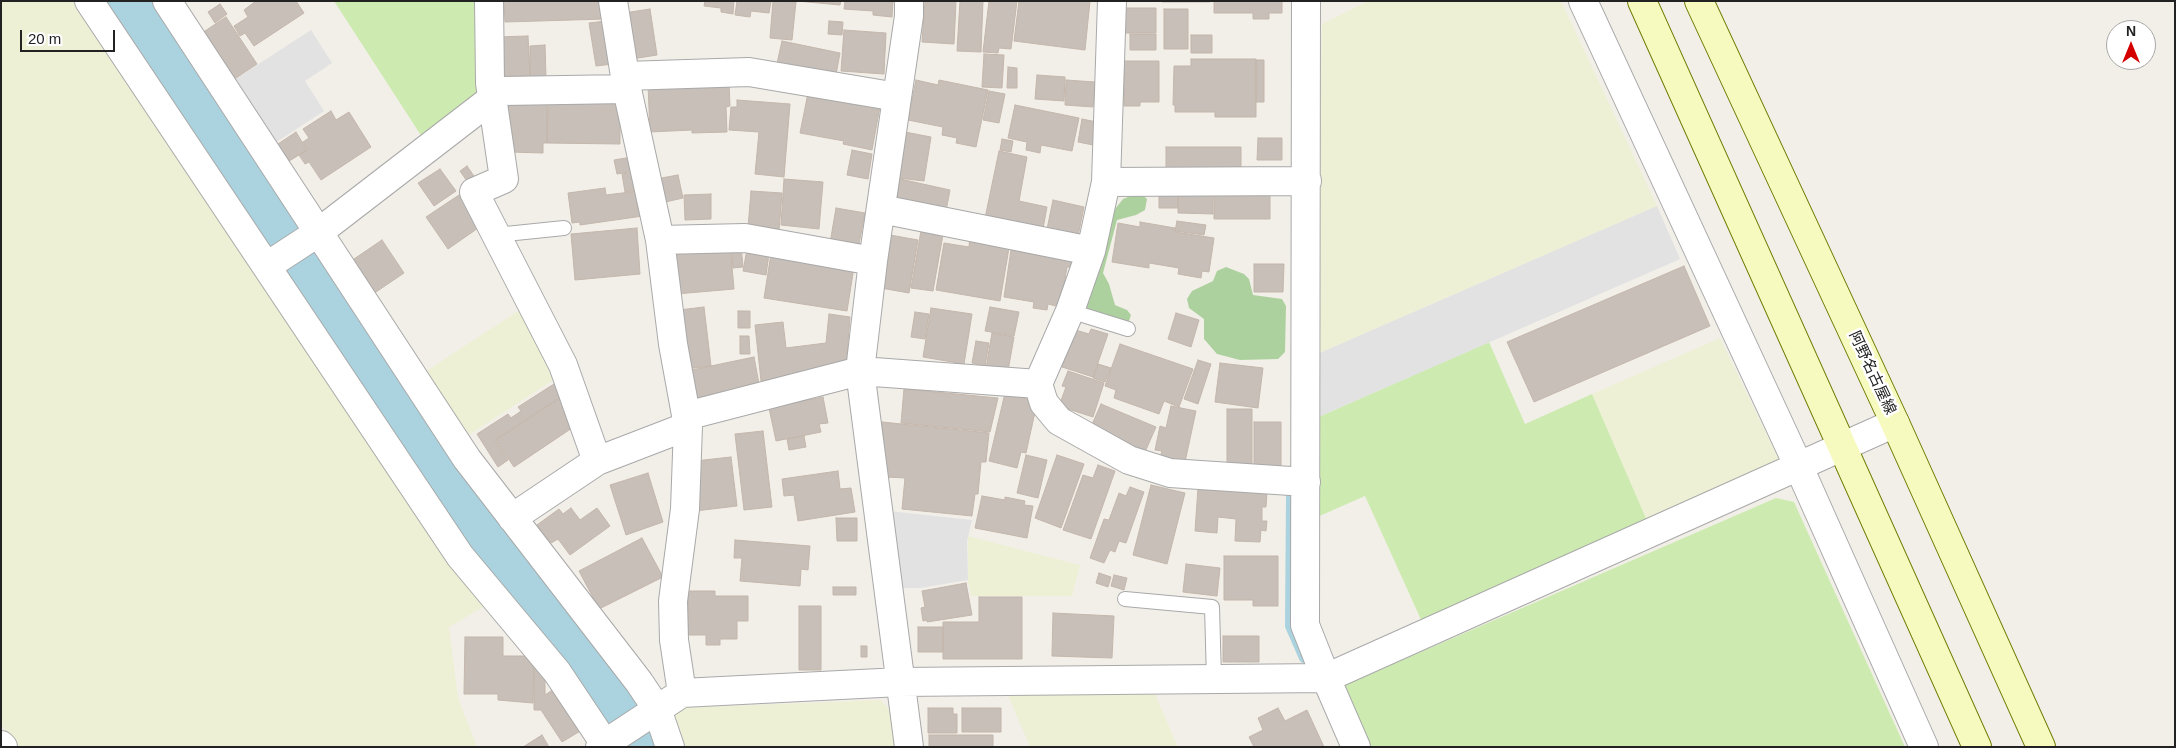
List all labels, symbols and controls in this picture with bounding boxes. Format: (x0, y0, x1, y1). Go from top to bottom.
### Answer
scale bar (22, 20, 118, 52)
north arrow (2106, 20, 2156, 70)
text: N (2126, 23, 2136, 39)
text: 20 m (28, 30, 61, 47)
street label: 阿野名古屋線 (1845, 328, 1899, 418)

